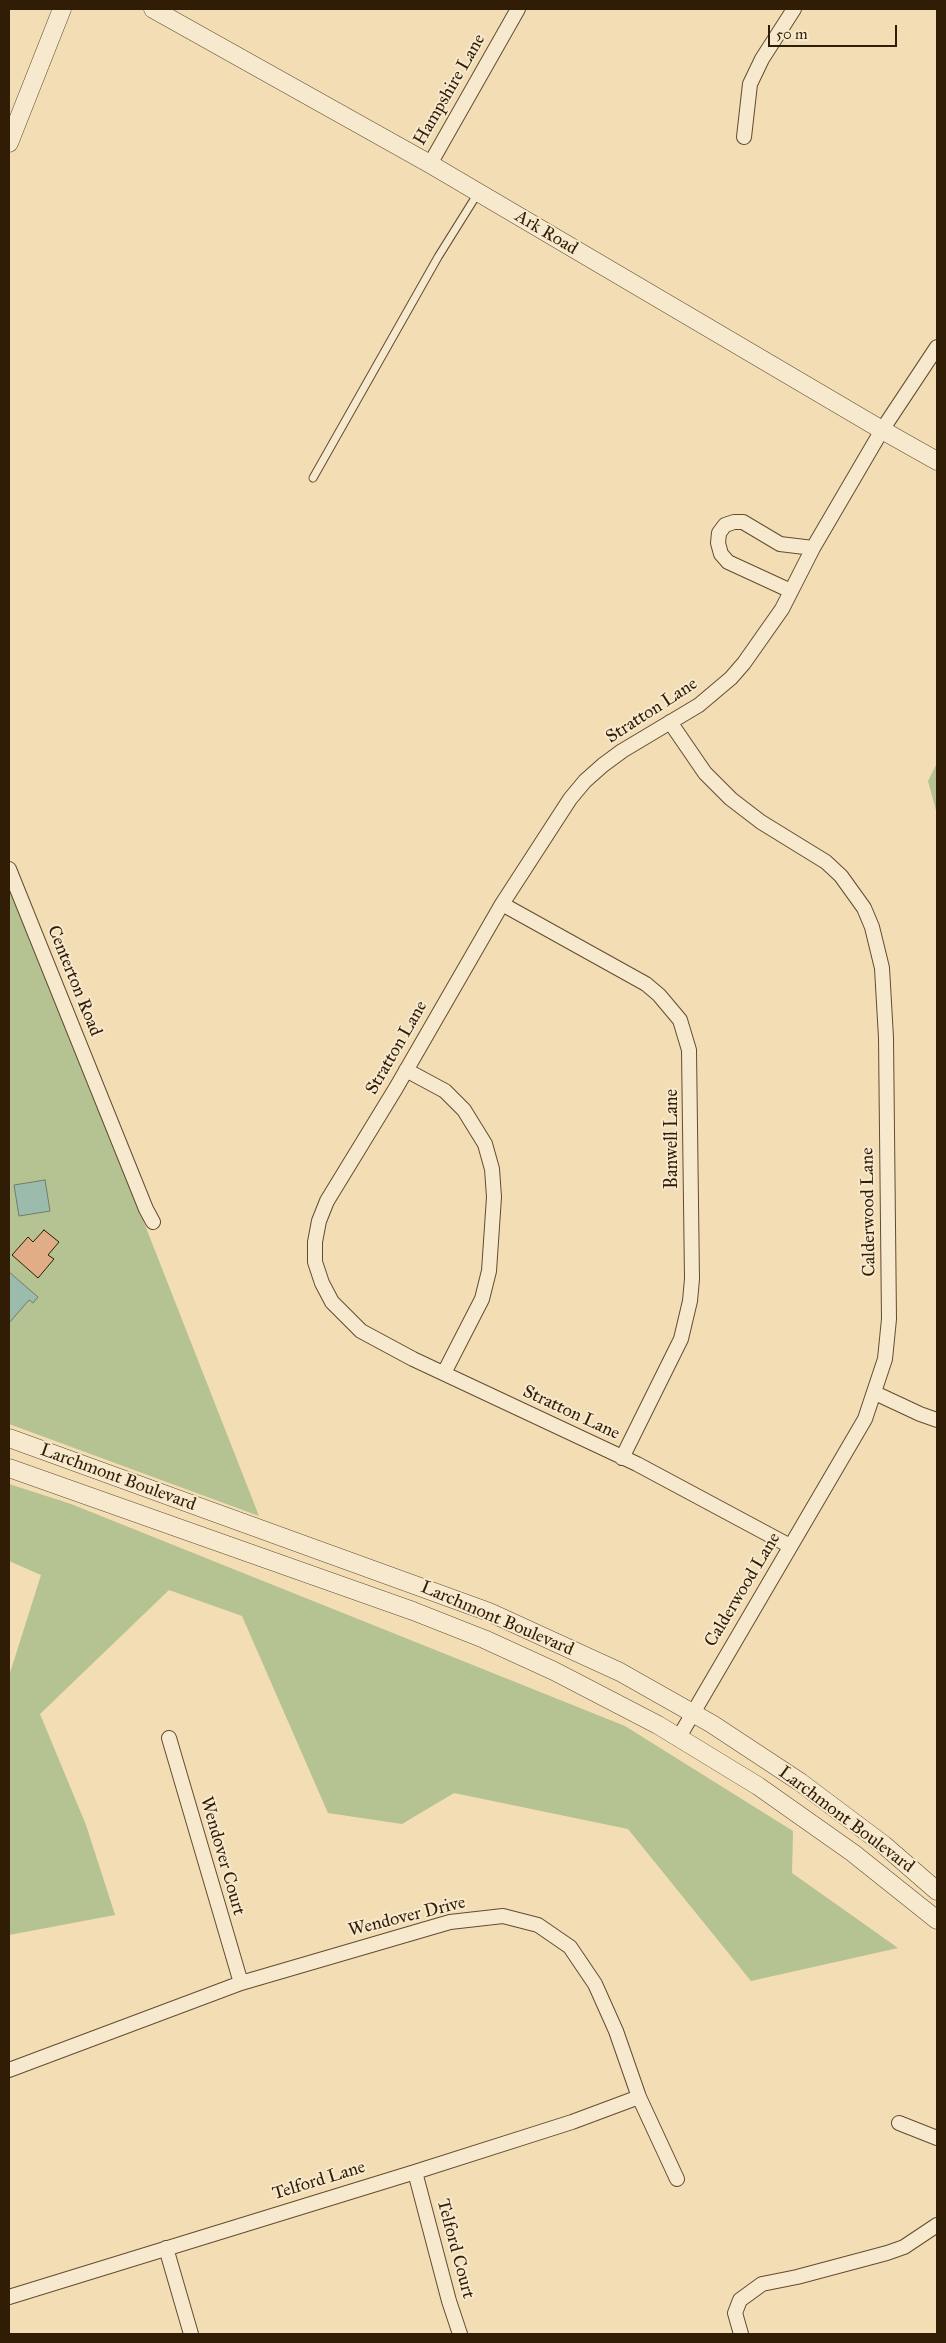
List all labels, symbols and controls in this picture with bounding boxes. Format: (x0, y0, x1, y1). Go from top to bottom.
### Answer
scale bar (771, 15, 900, 47)
text: 50 m (776, 25, 808, 43)
street label: Hampshire Lane (409, 30, 491, 150)
street label: Ark Road (511, 206, 581, 260)
street label: Stratton Lane (602, 673, 702, 749)
street label: Centerton Road (42, 922, 106, 1040)
street label: Stratton Lane (361, 997, 433, 1099)
street label: Banwell Lane (662, 1089, 684, 1189)
street label: Calderwood Lane (857, 1147, 881, 1277)
street label: Stratton Lane (519, 1381, 623, 1445)
street label: Larchmont Boulevard (37, 1440, 199, 1516)
street label: Calderwood Lane (700, 1529, 786, 1651)
street label: Larchmont Boulevard (417, 1577, 577, 1661)
street label: Larchmont Boulevard (774, 1762, 918, 1878)
street label: Wendover Court (195, 1794, 249, 1918)
street label: Wendover Drive (346, 1892, 468, 1942)
street label: Telford Lane (270, 2157, 368, 2205)
street label: Telford Court (431, 2197, 479, 2301)

